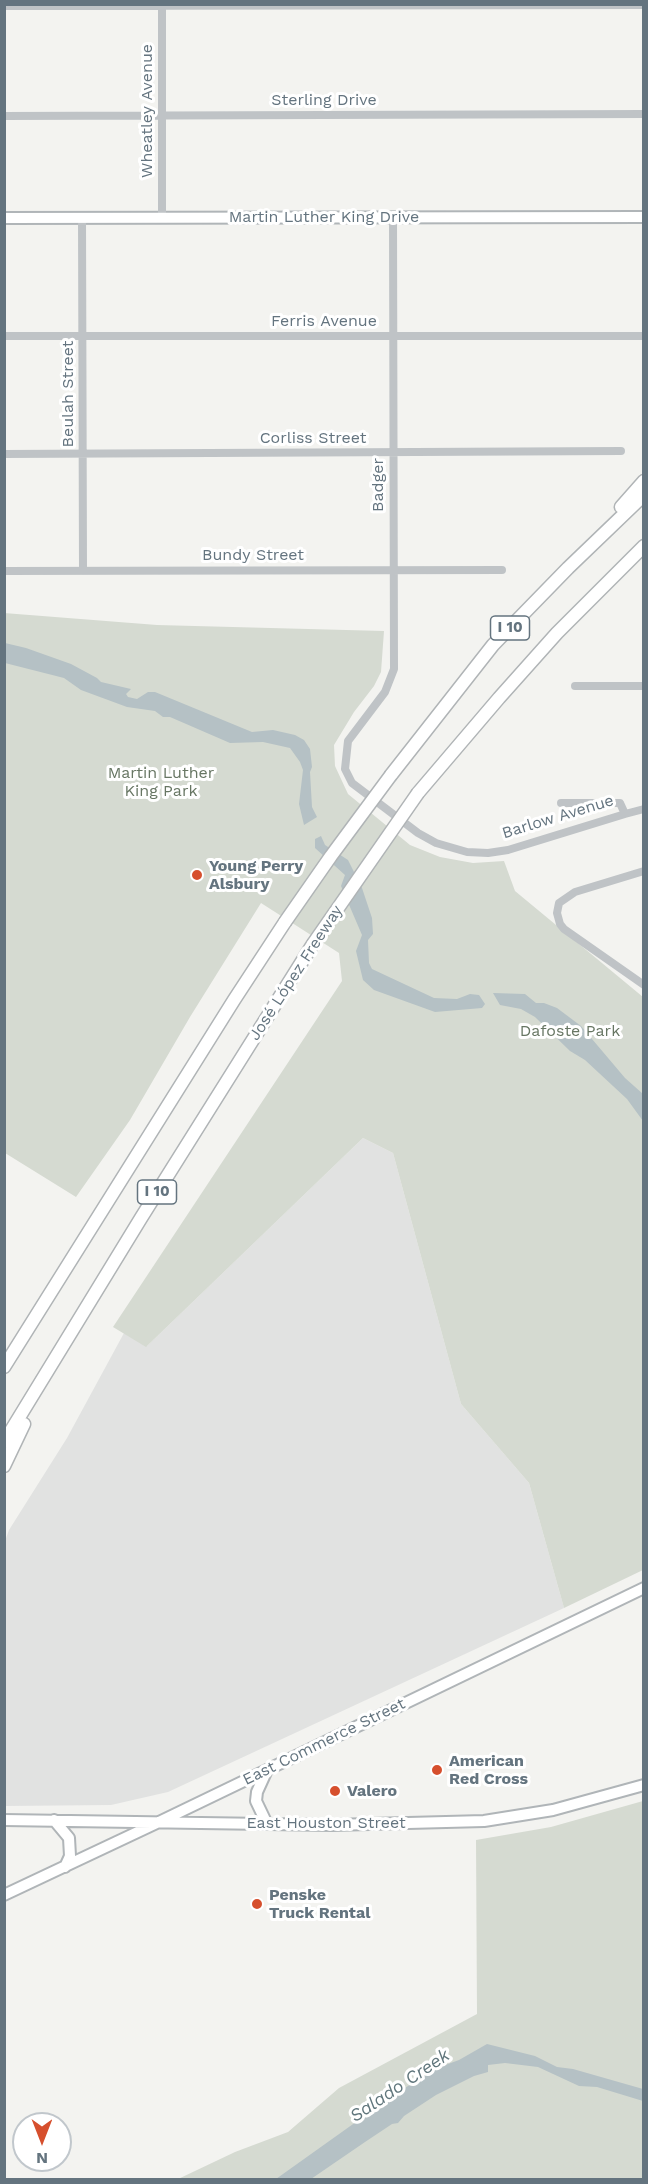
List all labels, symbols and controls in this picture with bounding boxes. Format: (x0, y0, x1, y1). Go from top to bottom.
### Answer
street label: Wheatley Avenue (137, 44, 157, 178)
street label: Sterling Drive (271, 90, 377, 110)
street label: Martin Luther King Drive (229, 207, 419, 227)
street label: Ferris Avenue (271, 311, 377, 331)
street label: Beulah Street (58, 340, 78, 448)
street label: Corliss Street (260, 428, 366, 448)
street label: Badger (368, 458, 388, 512)
street label: Bundy Street (202, 545, 304, 565)
road number: I 10 (490, 616, 530, 640)
park label: Martin Luther King Park (108, 763, 214, 801)
street label: Barlow Avenue (500, 791, 616, 843)
place label: Young Perry Alsbury (209, 856, 303, 894)
marker: Young Perry Alsbury (190, 868, 204, 882)
street label: José López Freeway (245, 902, 347, 1044)
park label: Dafoste Park (520, 1021, 620, 1041)
road number: I 10 (138, 1180, 176, 1204)
street label: East Commerce Street (240, 1694, 408, 1790)
place label: American Red Cross (449, 1751, 528, 1789)
marker: American Red Cross (430, 1763, 444, 1777)
place label: Valero (347, 1781, 397, 1801)
marker: Valero (328, 1784, 342, 1798)
street label: East Houston Street (246, 1813, 406, 1833)
place label: Penske Truck Rental (269, 1885, 370, 1923)
marker: Penske Truck Rental (250, 1897, 264, 1911)
water label: Salado Creek (346, 2045, 454, 2127)
north arrow (12, 2112, 72, 2172)
text: N (36, 2149, 48, 2168)

